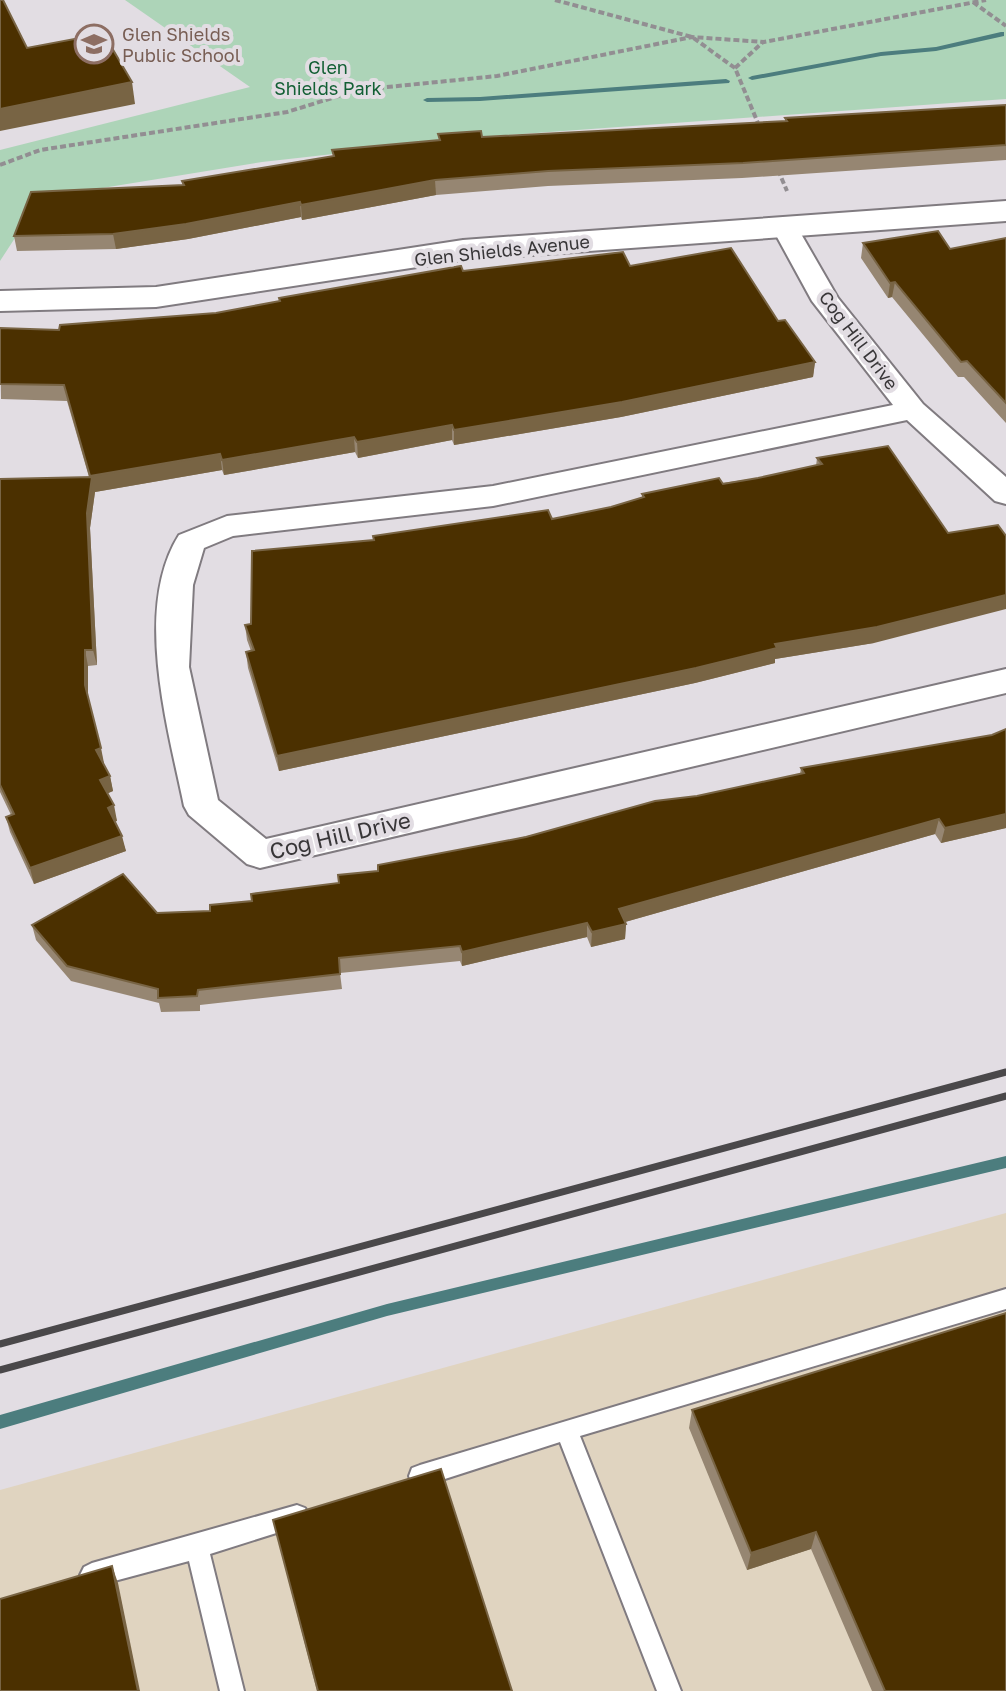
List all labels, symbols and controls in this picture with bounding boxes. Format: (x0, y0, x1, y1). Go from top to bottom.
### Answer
school or university icon: Glen Shields Public School (73, 23, 115, 65)
place label: Glen Shields Public School (122, 23, 241, 66)
park label: Glen Shields Park (274, 56, 382, 99)
street label: Glen Shields Avenue (413, 230, 591, 270)
street label: Cog Hill Drive (815, 286, 903, 394)
street label: Cog Hill Drive (267, 806, 413, 864)

